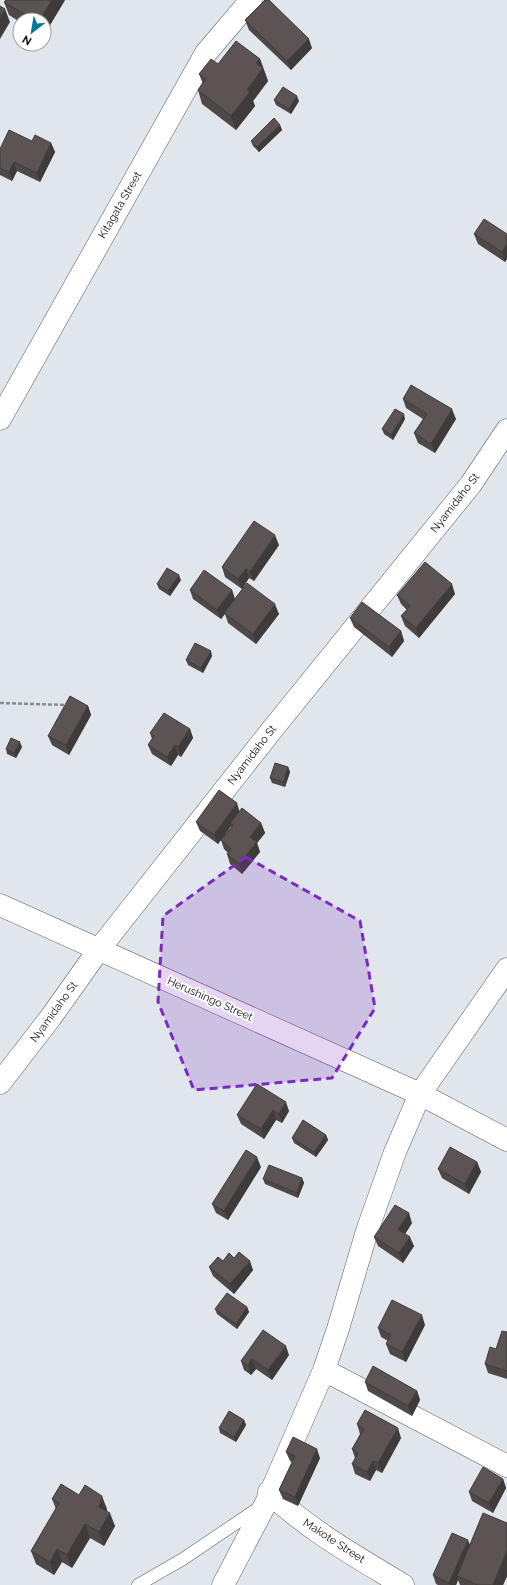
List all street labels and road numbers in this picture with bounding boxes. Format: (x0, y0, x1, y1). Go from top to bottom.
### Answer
street label: Kitagata Street (96, 169, 145, 241)
street label: Nyamidaho St (428, 471, 482, 535)
street label: Nyamidaho St (225, 723, 279, 787)
street label: Herushingo Street (165, 974, 255, 1024)
street label: Nyamidaho St (28, 979, 81, 1045)
street label: Makote Street (301, 1516, 368, 1566)

